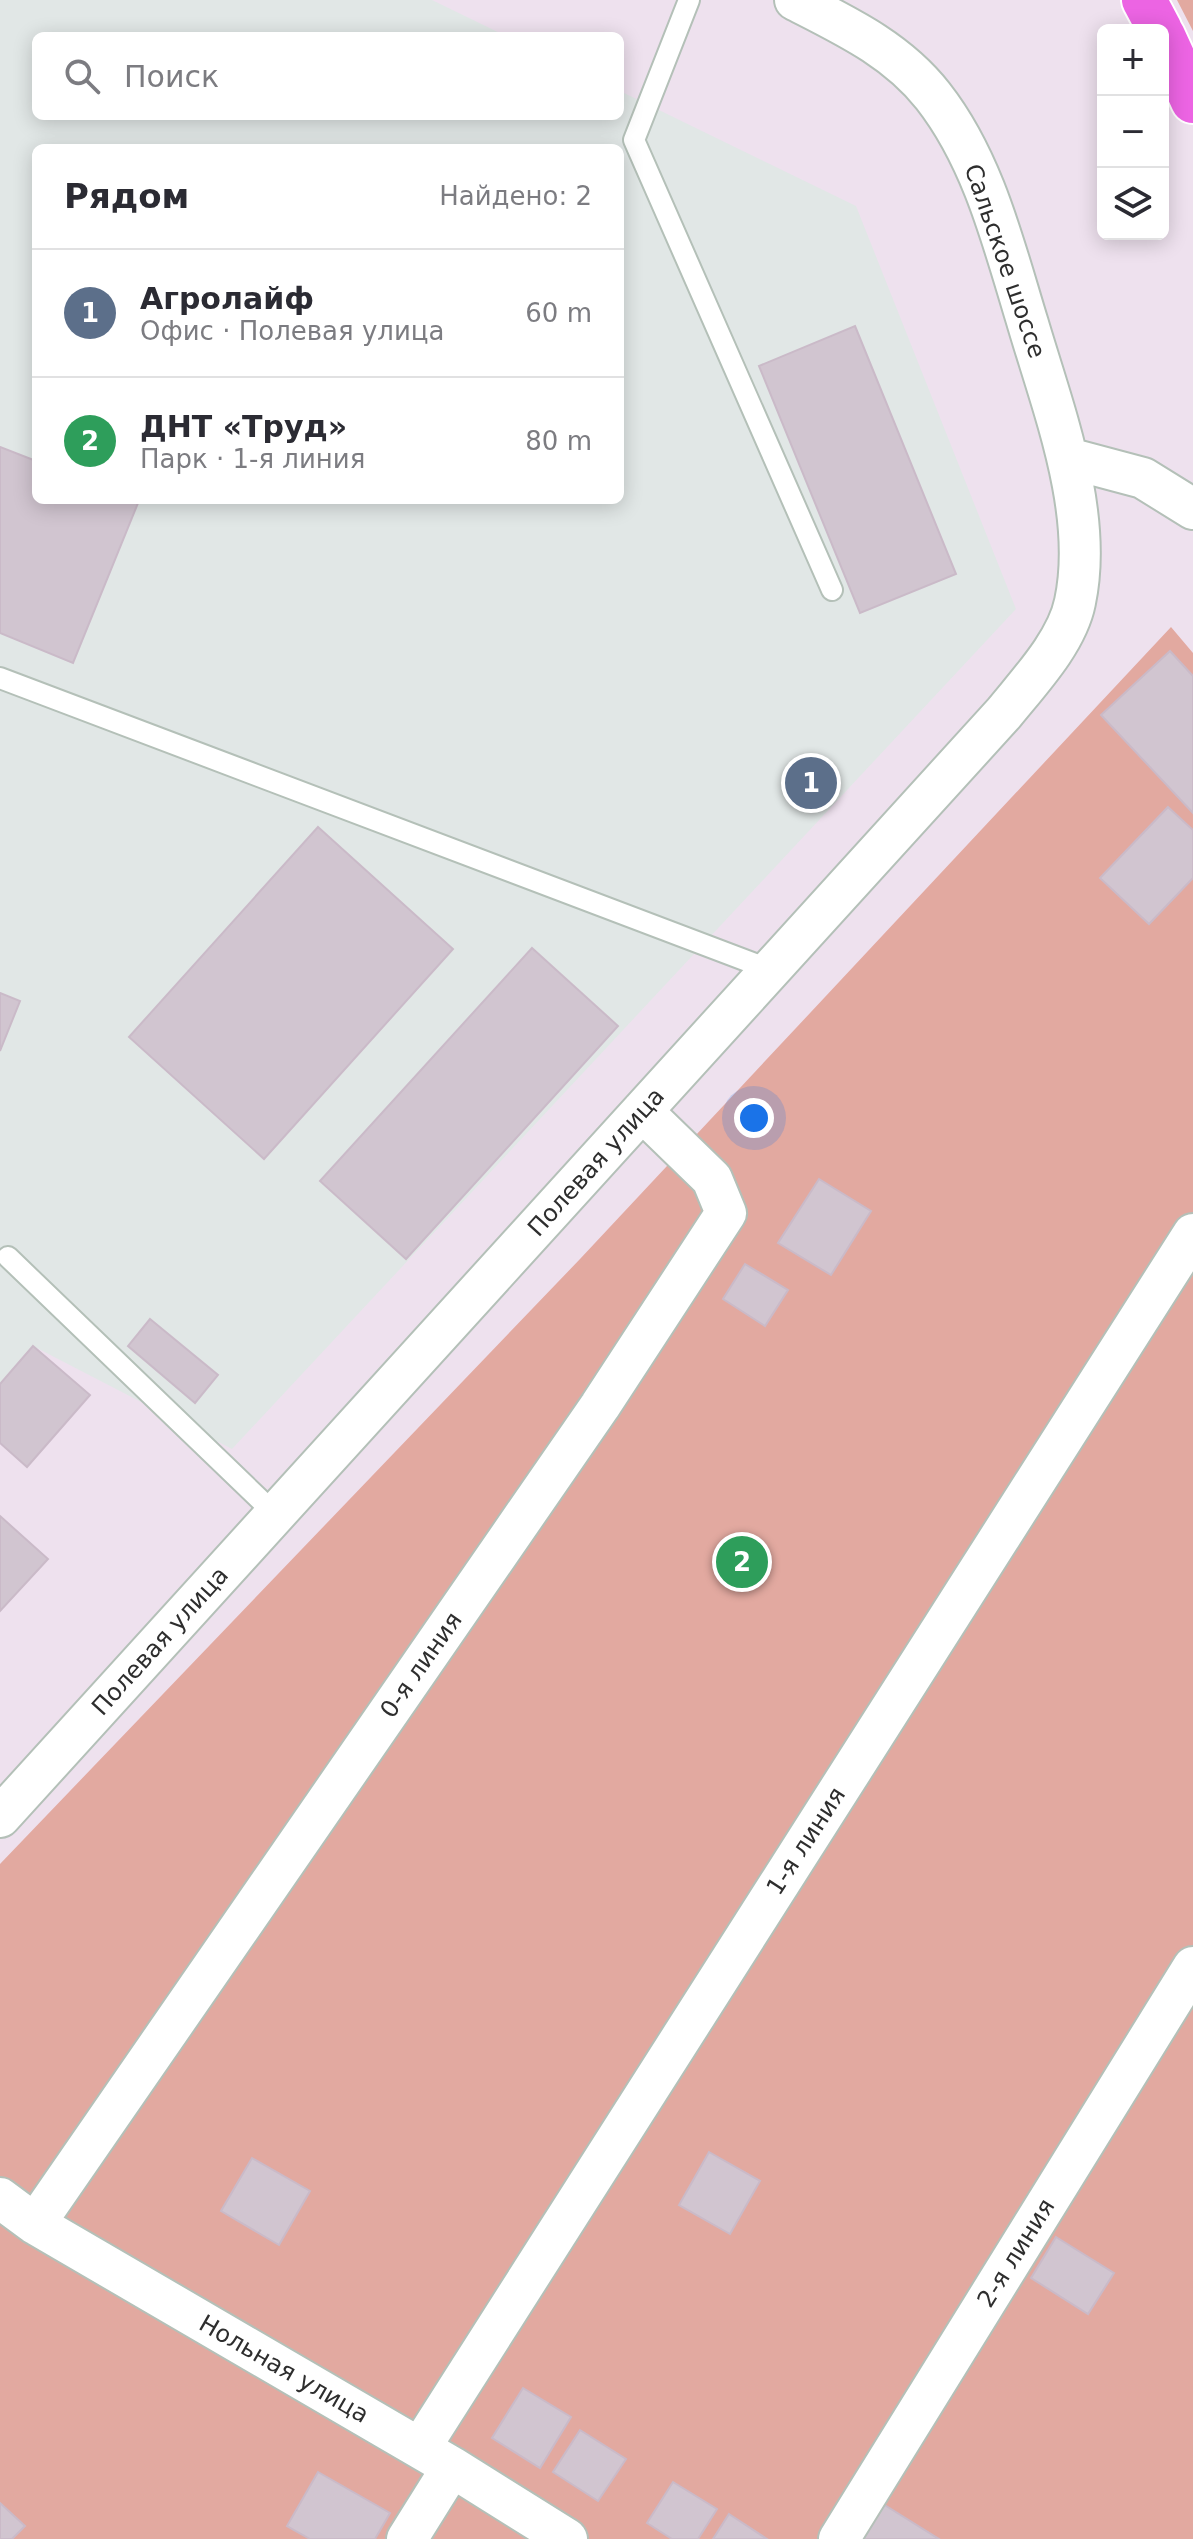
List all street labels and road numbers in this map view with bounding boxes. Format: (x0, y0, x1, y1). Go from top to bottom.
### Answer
street label: Сальское шоссе (959, 160, 1051, 362)
street label: Полевая улица (522, 1082, 670, 1242)
street label: Полевая улица (86, 1561, 234, 1721)
street label: 0-я линия (374, 1607, 468, 1723)
street label: 1-я линия (761, 1782, 851, 1900)
street label: 2-я линия (972, 2194, 1060, 2312)
street label: Нольная улица (194, 2309, 374, 2429)

